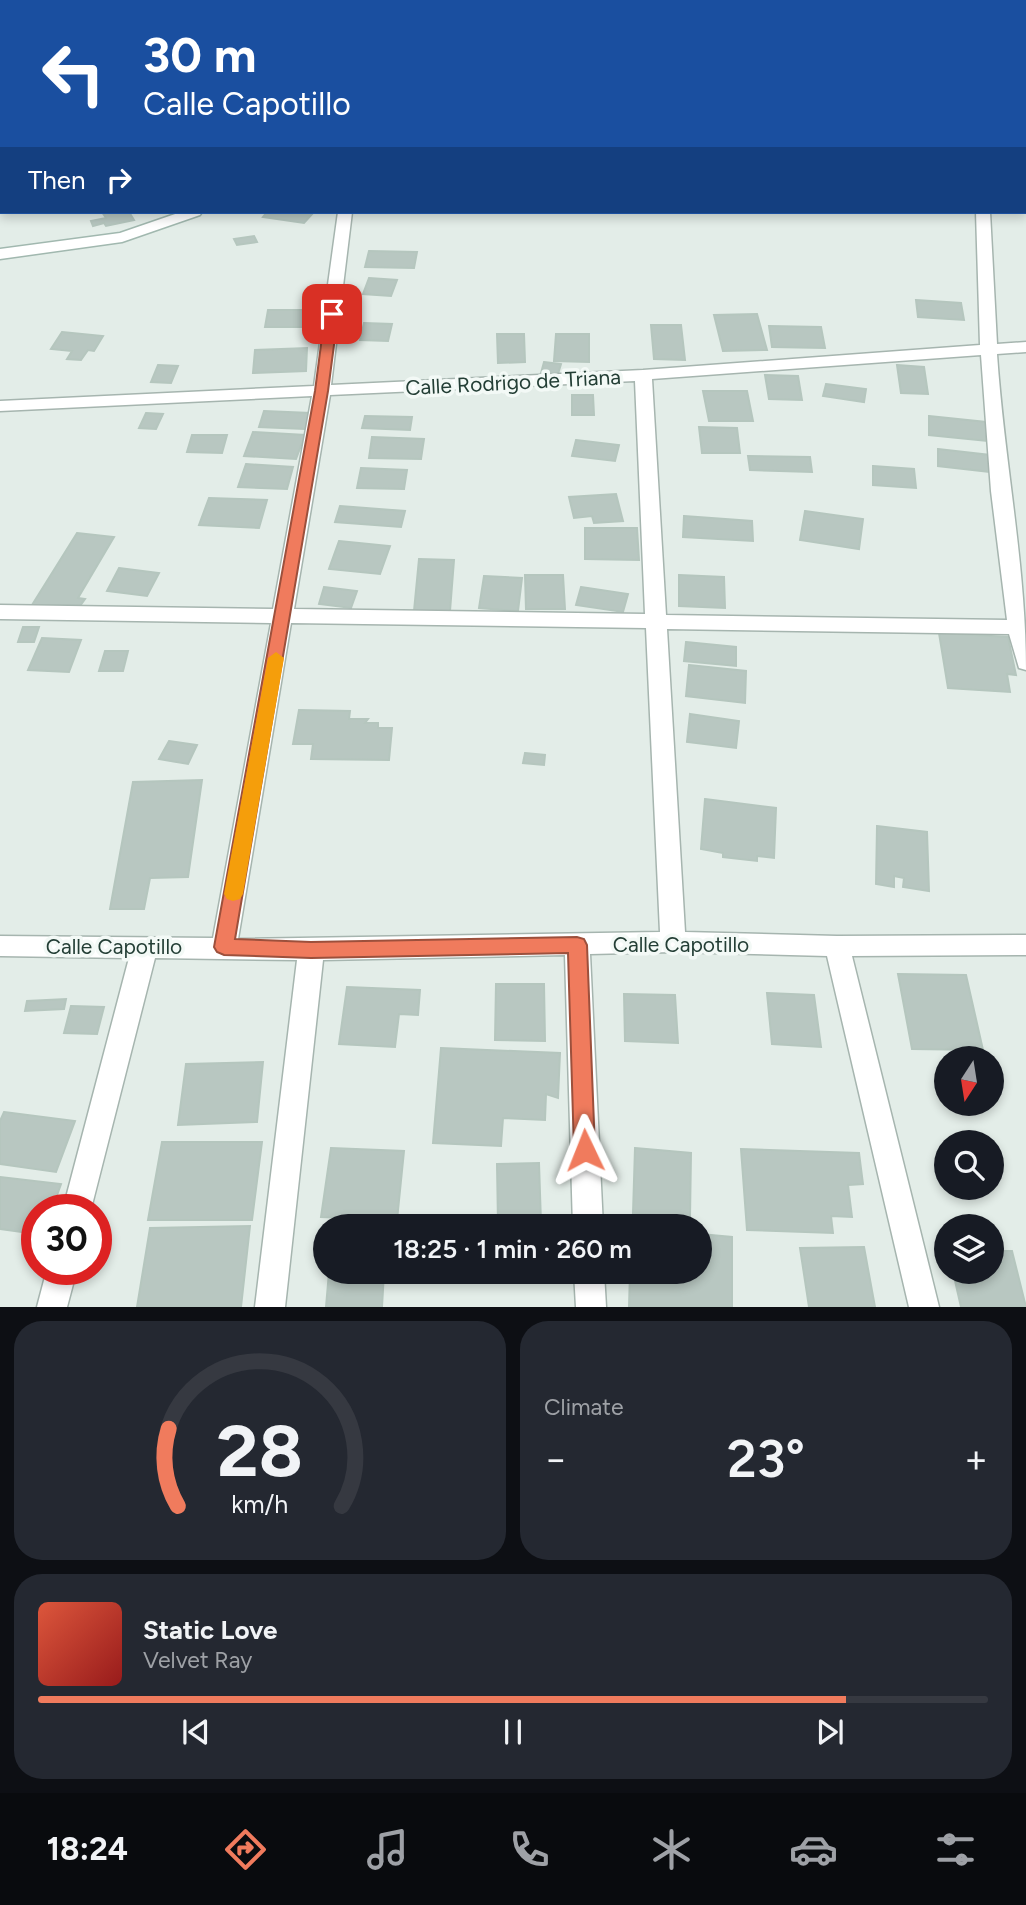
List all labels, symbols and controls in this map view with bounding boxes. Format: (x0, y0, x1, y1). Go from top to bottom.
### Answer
text: 30 m (143, 25, 256, 84)
icon: left (28, 28, 119, 119)
text: Calle Capotillo (143, 85, 351, 123)
icon: right (100, 161, 138, 199)
text: Then (28, 164, 86, 196)
pin (302, 284, 362, 344)
icon: arrive (313, 295, 351, 333)
street label: Calle Rodrigo de Triana (405, 364, 621, 400)
street label: Calle Capotillo (613, 932, 749, 957)
street label: Calle Capotillo (46, 934, 182, 959)
north arrow (934, 1046, 1004, 1116)
map controls (934, 1046, 1004, 1284)
position arrow (548, 1113, 622, 1187)
button: search (934, 1130, 1004, 1200)
speed limit sign: 30 (21, 1194, 112, 1285)
button: layers (934, 1214, 1004, 1284)
text: 18:25 · 1 min · 260 m (393, 1233, 632, 1265)
text: Climate (544, 1393, 623, 1421)
text: 28 (217, 1408, 303, 1495)
text: 23° (727, 1428, 805, 1490)
text: − (544, 1436, 568, 1482)
text: + (964, 1436, 988, 1482)
text: km/h (231, 1489, 289, 1519)
text: Static Love (143, 1614, 277, 1646)
text: Velvet Ray (143, 1646, 252, 1674)
icon: previous (177, 1713, 215, 1751)
icon: pause (494, 1713, 532, 1751)
icon: next (811, 1713, 849, 1751)
icon: directions (221, 1825, 270, 1874)
icon: music (363, 1825, 412, 1874)
icon: phone (505, 1825, 554, 1874)
icon: climate (647, 1825, 696, 1874)
icon: car (789, 1825, 838, 1874)
icon: filters (931, 1825, 980, 1874)
text: 18:24 (46, 1830, 128, 1868)

